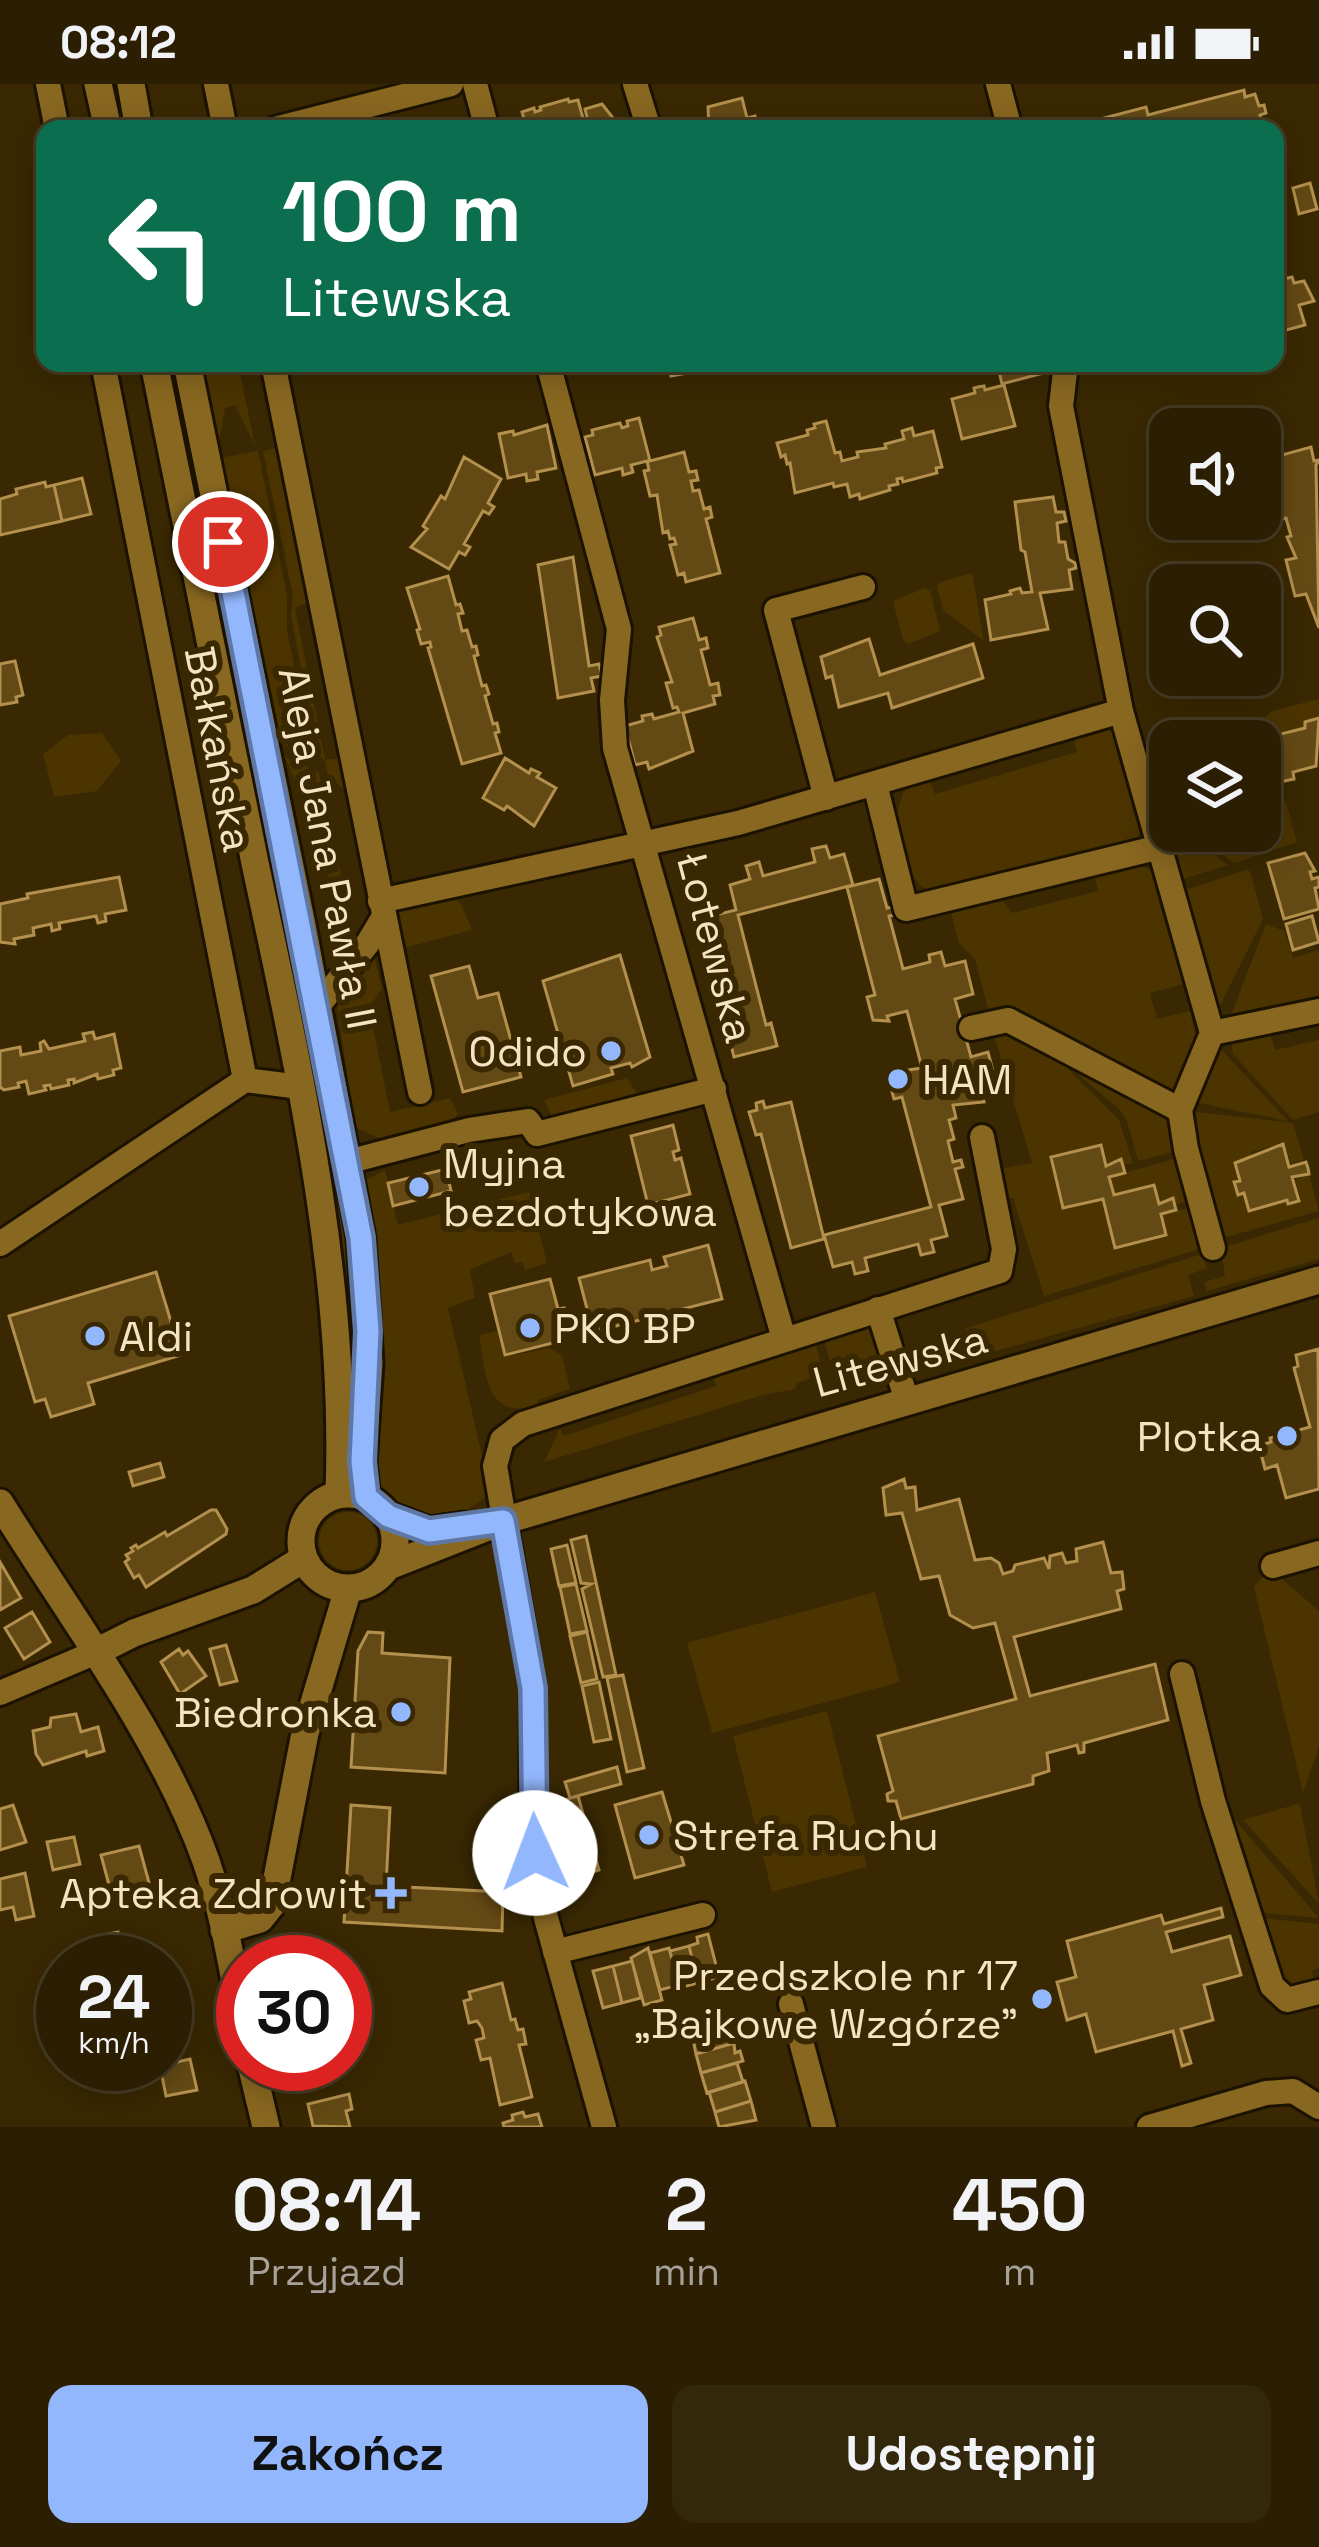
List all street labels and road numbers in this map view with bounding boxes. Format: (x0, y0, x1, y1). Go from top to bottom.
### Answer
street label: Bałkańska (173, 642, 264, 856)
street label: Aleja Jana Pawła II (266, 662, 389, 1034)
street label: Łotewska (665, 846, 766, 1048)
street label: Litewska (807, 1312, 993, 1409)

